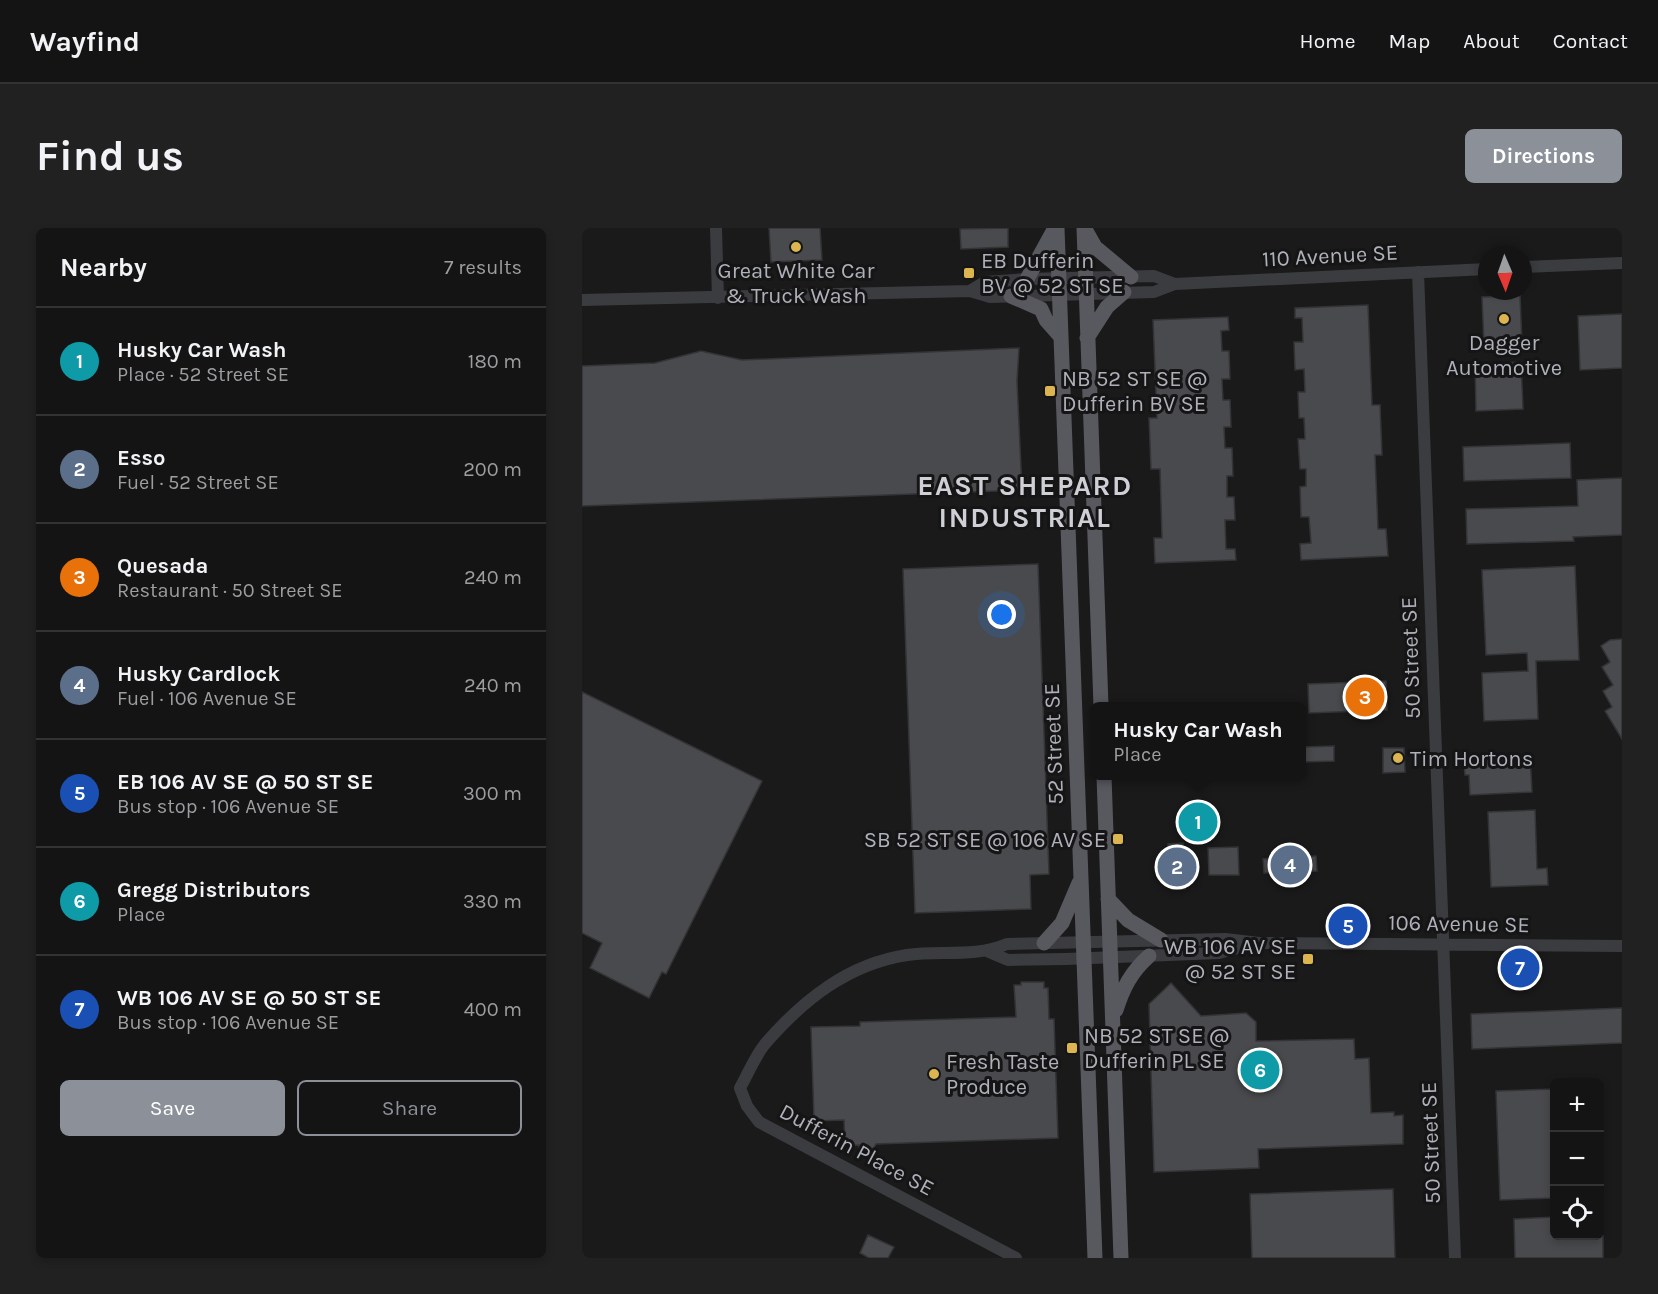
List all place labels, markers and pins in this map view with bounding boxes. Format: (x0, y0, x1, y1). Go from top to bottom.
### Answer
marker: Great White Car & Truck Wash (789, 240, 803, 254)
place label: EB Dufferin BV @ 52 ST SE (981, 248, 1124, 299)
place label: Great White Car & Truck Wash (718, 258, 874, 309)
marker: EB Dufferin BV @ 52 ST SE (962, 266, 976, 280)
marker: Dagger Automotive (1497, 312, 1511, 326)
place label: Dagger Automotive (1446, 330, 1562, 381)
place label: NB 52 ST SE @ Dufferin BV SE (1062, 366, 1207, 417)
marker: NB 52 ST SE @ Dufferin BV SE (1043, 384, 1057, 398)
pin: 3 (1346, 674, 1384, 720)
place label: Tim Hortons (1410, 746, 1533, 772)
marker: Tim Hortons (1391, 751, 1405, 765)
pin: 1 (1178, 800, 1218, 844)
place label: SB 52 ST SE @ 106 AV SE (864, 827, 1106, 853)
marker: SB 52 ST SE @ 106 AV SE (1111, 832, 1125, 846)
pin: 4 (1270, 842, 1310, 888)
pin: 2 (1158, 844, 1196, 890)
pin: 5 (1328, 904, 1368, 948)
place label: WB 106 AV SE @ 52 ST SE (1164, 934, 1296, 985)
pin: 7 (1500, 946, 1540, 990)
marker: WB 106 AV SE @ 52 ST SE (1301, 952, 1315, 966)
place label: NB 52 ST SE @ Dufferin PL SE (1084, 1023, 1229, 1074)
marker: NB 52 ST SE @ Dufferin PL SE (1065, 1041, 1079, 1055)
pin: 6 (1240, 1048, 1280, 1092)
place label: Fresh Taste Produce (946, 1049, 1059, 1100)
marker: Fresh Taste Produce (927, 1067, 941, 1081)

